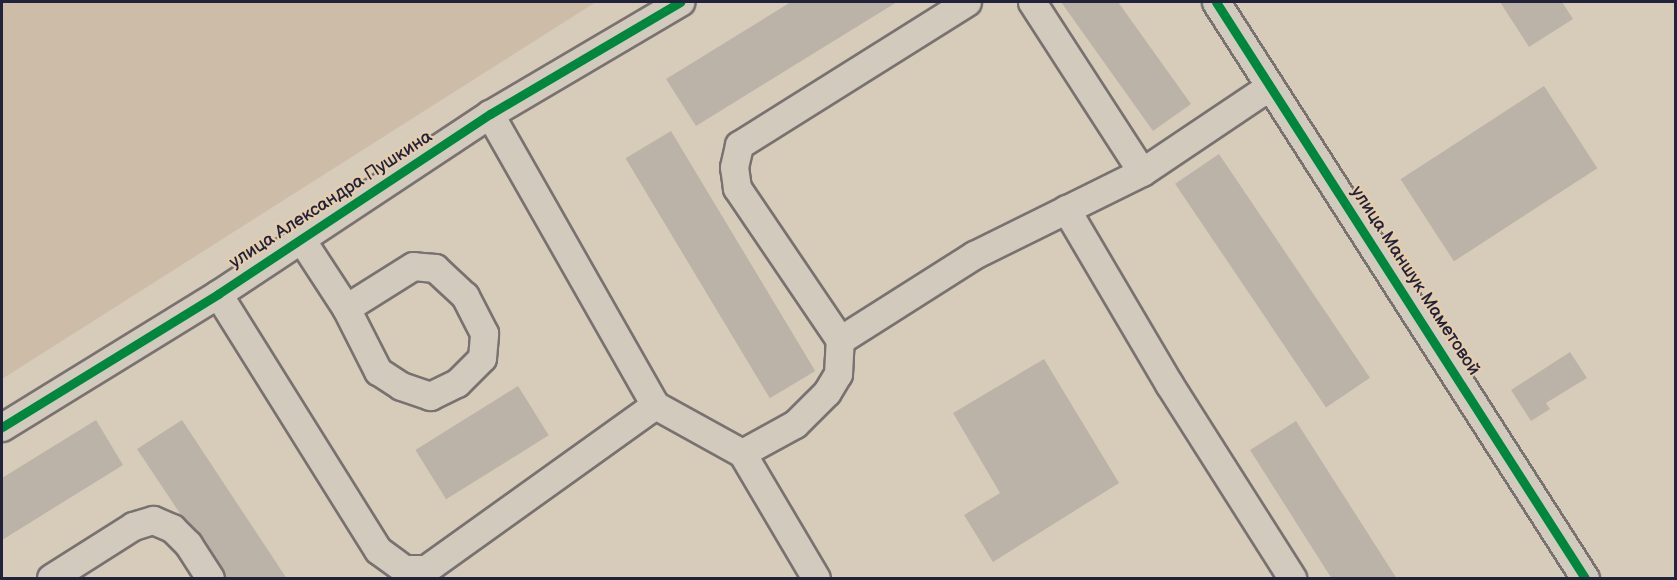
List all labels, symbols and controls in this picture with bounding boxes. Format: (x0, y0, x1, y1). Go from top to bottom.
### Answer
street label: улица Александра Пушкина (226, 126, 436, 274)
street label: улица Маншук Маметовой (1346, 182, 1484, 380)

